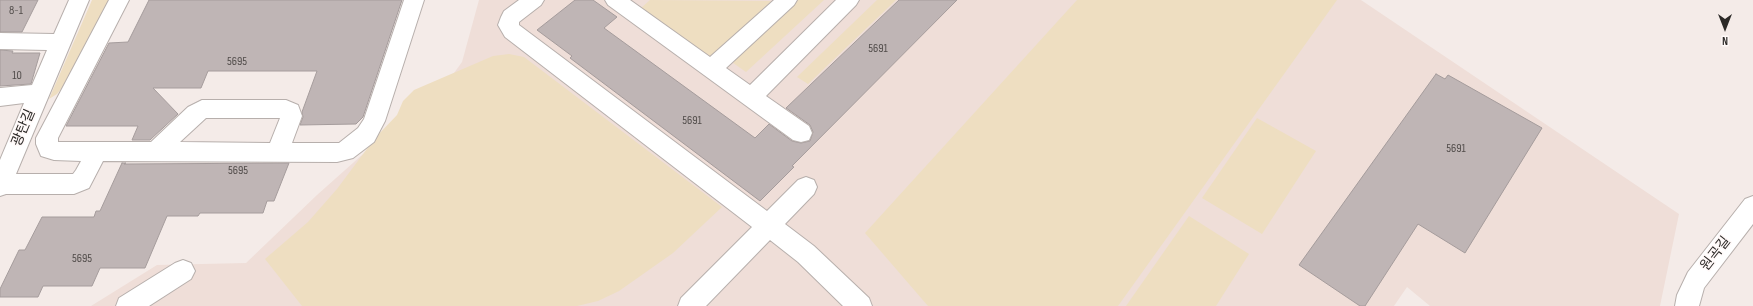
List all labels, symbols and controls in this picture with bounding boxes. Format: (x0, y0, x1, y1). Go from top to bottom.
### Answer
house number: 8-1 (9, 4, 23, 18)
north arrow (1705, 8, 1745, 48)
text: N (1722, 34, 1728, 47)
house number: 5691 (868, 42, 888, 56)
house number: 5695 (227, 55, 247, 69)
house number: 10 (12, 69, 22, 83)
street label: 광탄길 (9, 107, 39, 149)
house number: 5691 (682, 114, 702, 128)
house number: 5691 (1446, 142, 1466, 156)
house number: 5695 (228, 164, 248, 178)
street label: 원곡길 (1697, 234, 1735, 274)
house number: 5695 (72, 252, 92, 266)

